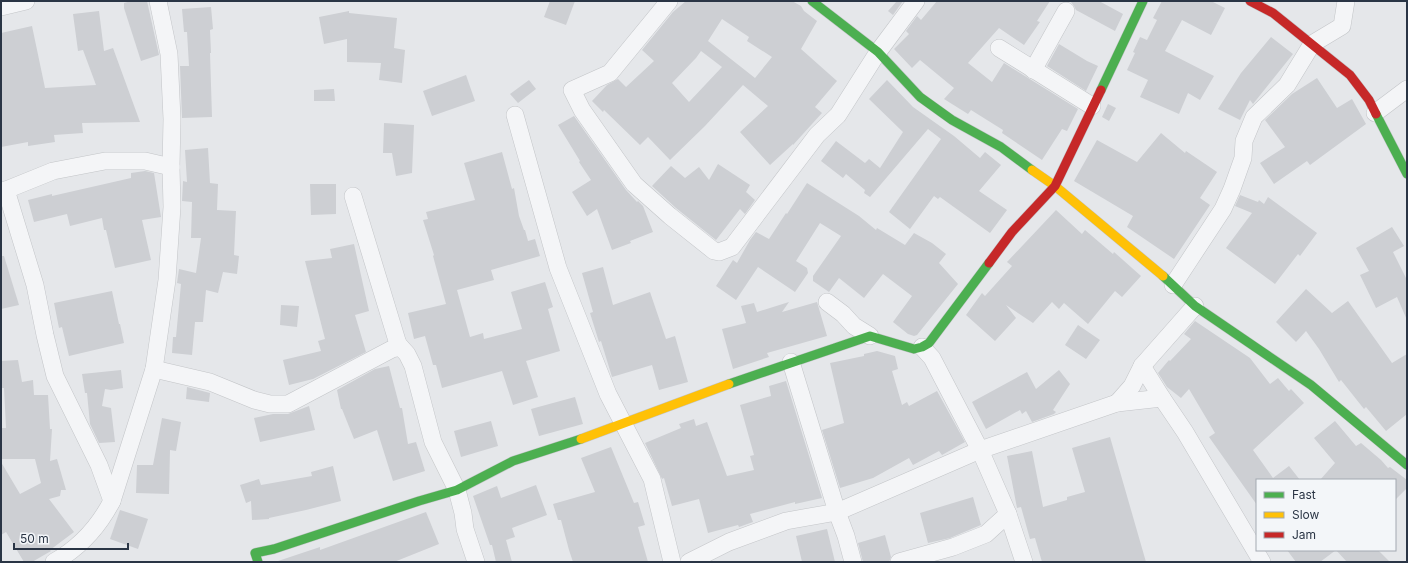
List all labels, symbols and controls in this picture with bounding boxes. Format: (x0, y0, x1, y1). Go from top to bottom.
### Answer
legend (1256, 479, 1396, 551)
text: Fast (1292, 487, 1316, 502)
text: Slow (1292, 507, 1320, 522)
scale bar (14, 525, 128, 551)
text: Jam (1292, 527, 1316, 542)
text: 50 m (20, 531, 49, 546)

